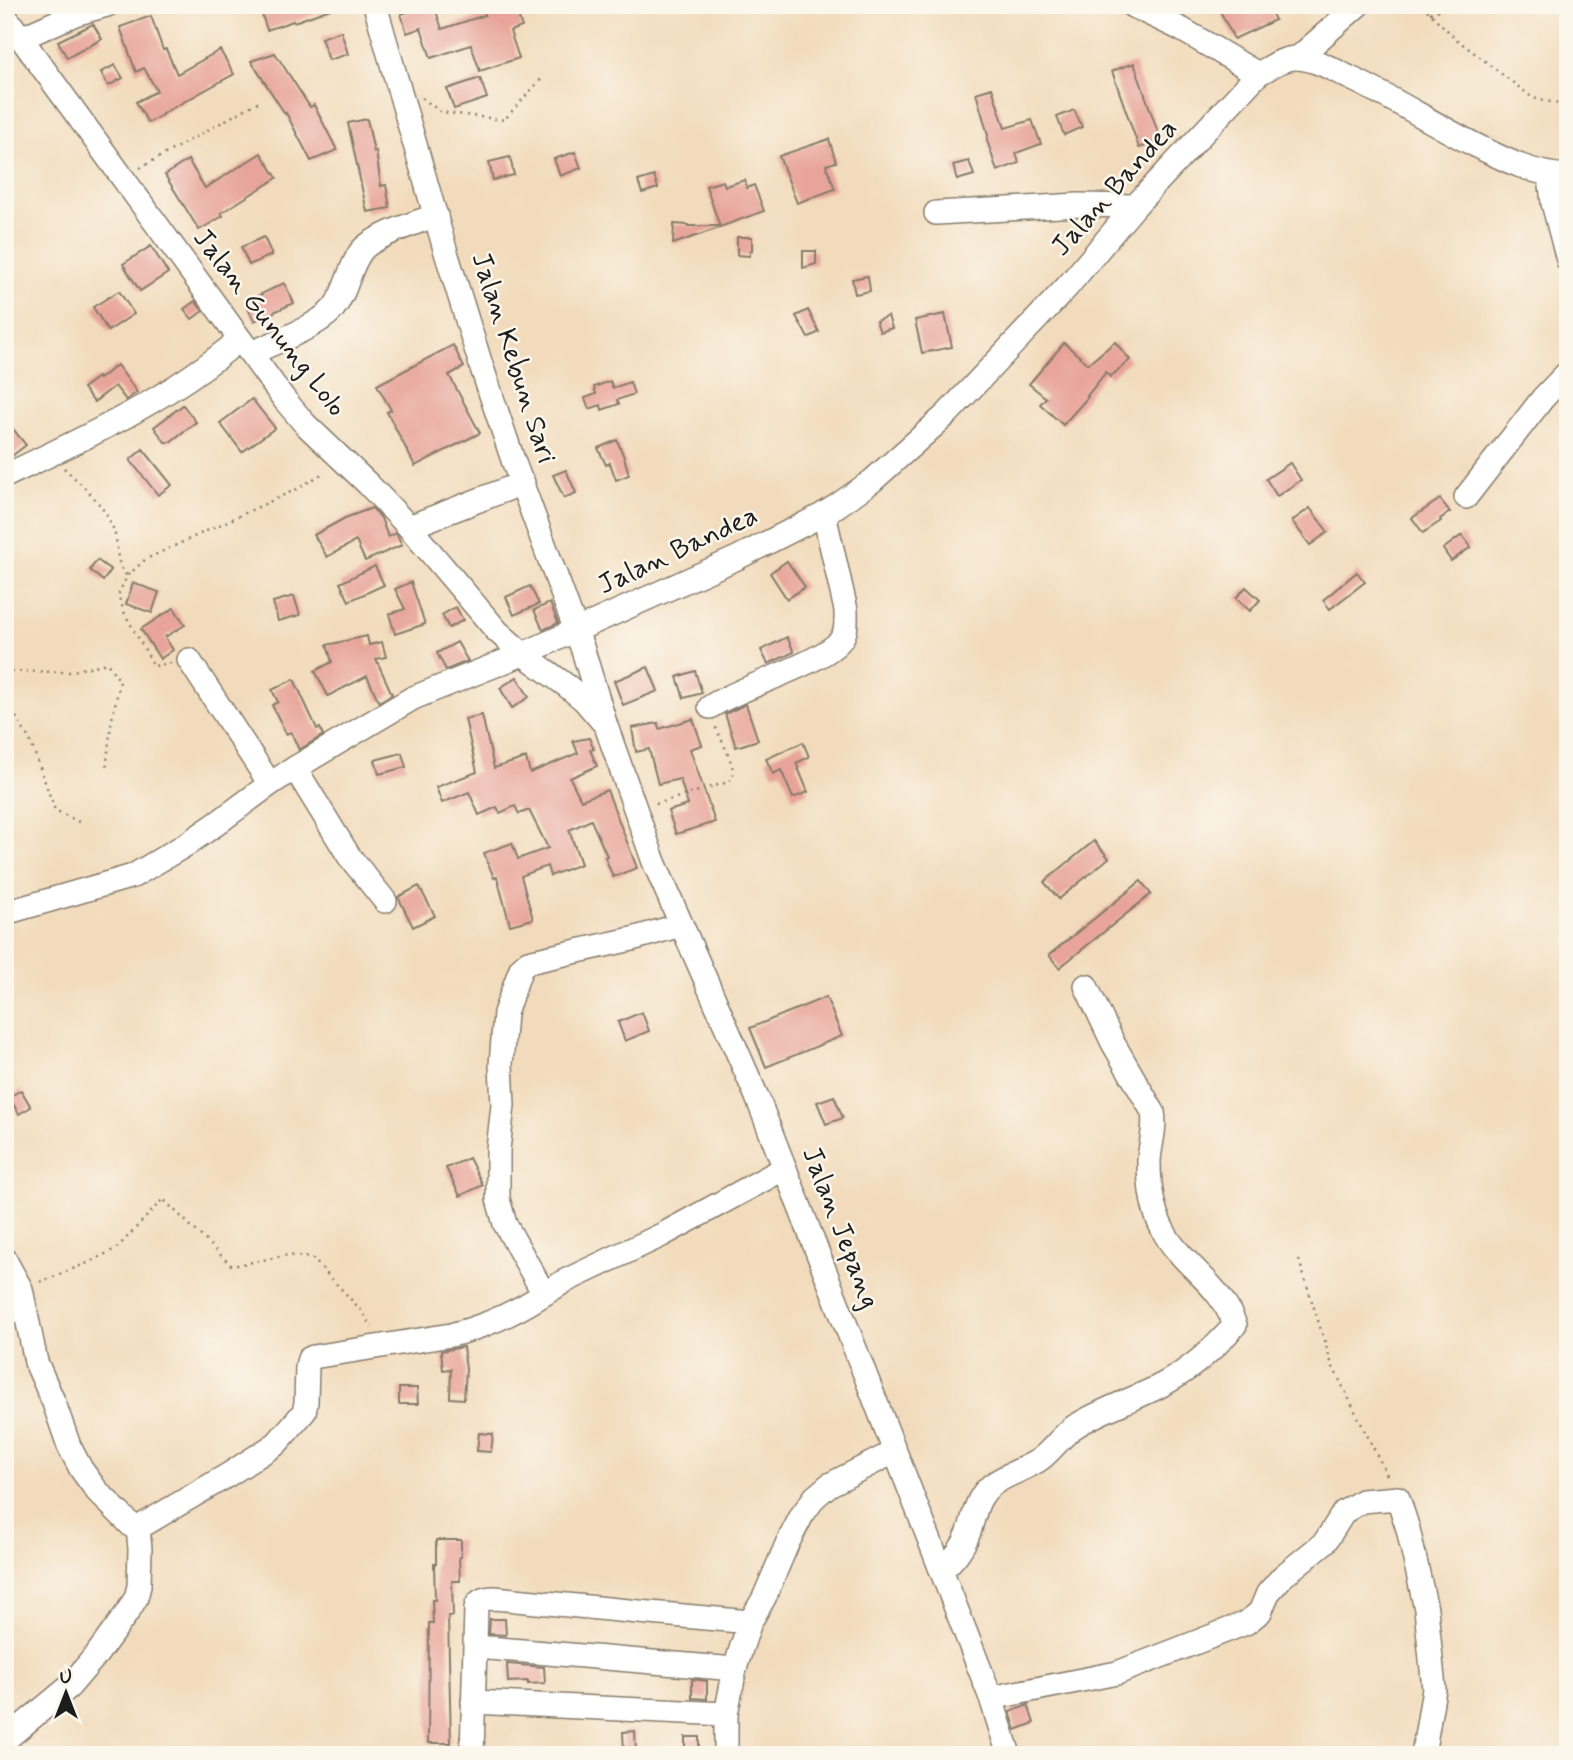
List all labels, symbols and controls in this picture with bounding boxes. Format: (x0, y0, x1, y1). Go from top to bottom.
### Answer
street label: Jalan Bandea (1043, 111, 1187, 265)
street label: Jalan Gunung Lolo (184, 221, 354, 425)
street label: Jalan Kebun Sari (461, 248, 565, 468)
street label: Jalan Bandea (592, 498, 764, 604)
street label: Jalan Jepang (792, 1142, 888, 1314)
north arrow (32, 1658, 102, 1728)
text: U (60, 1665, 72, 1690)

